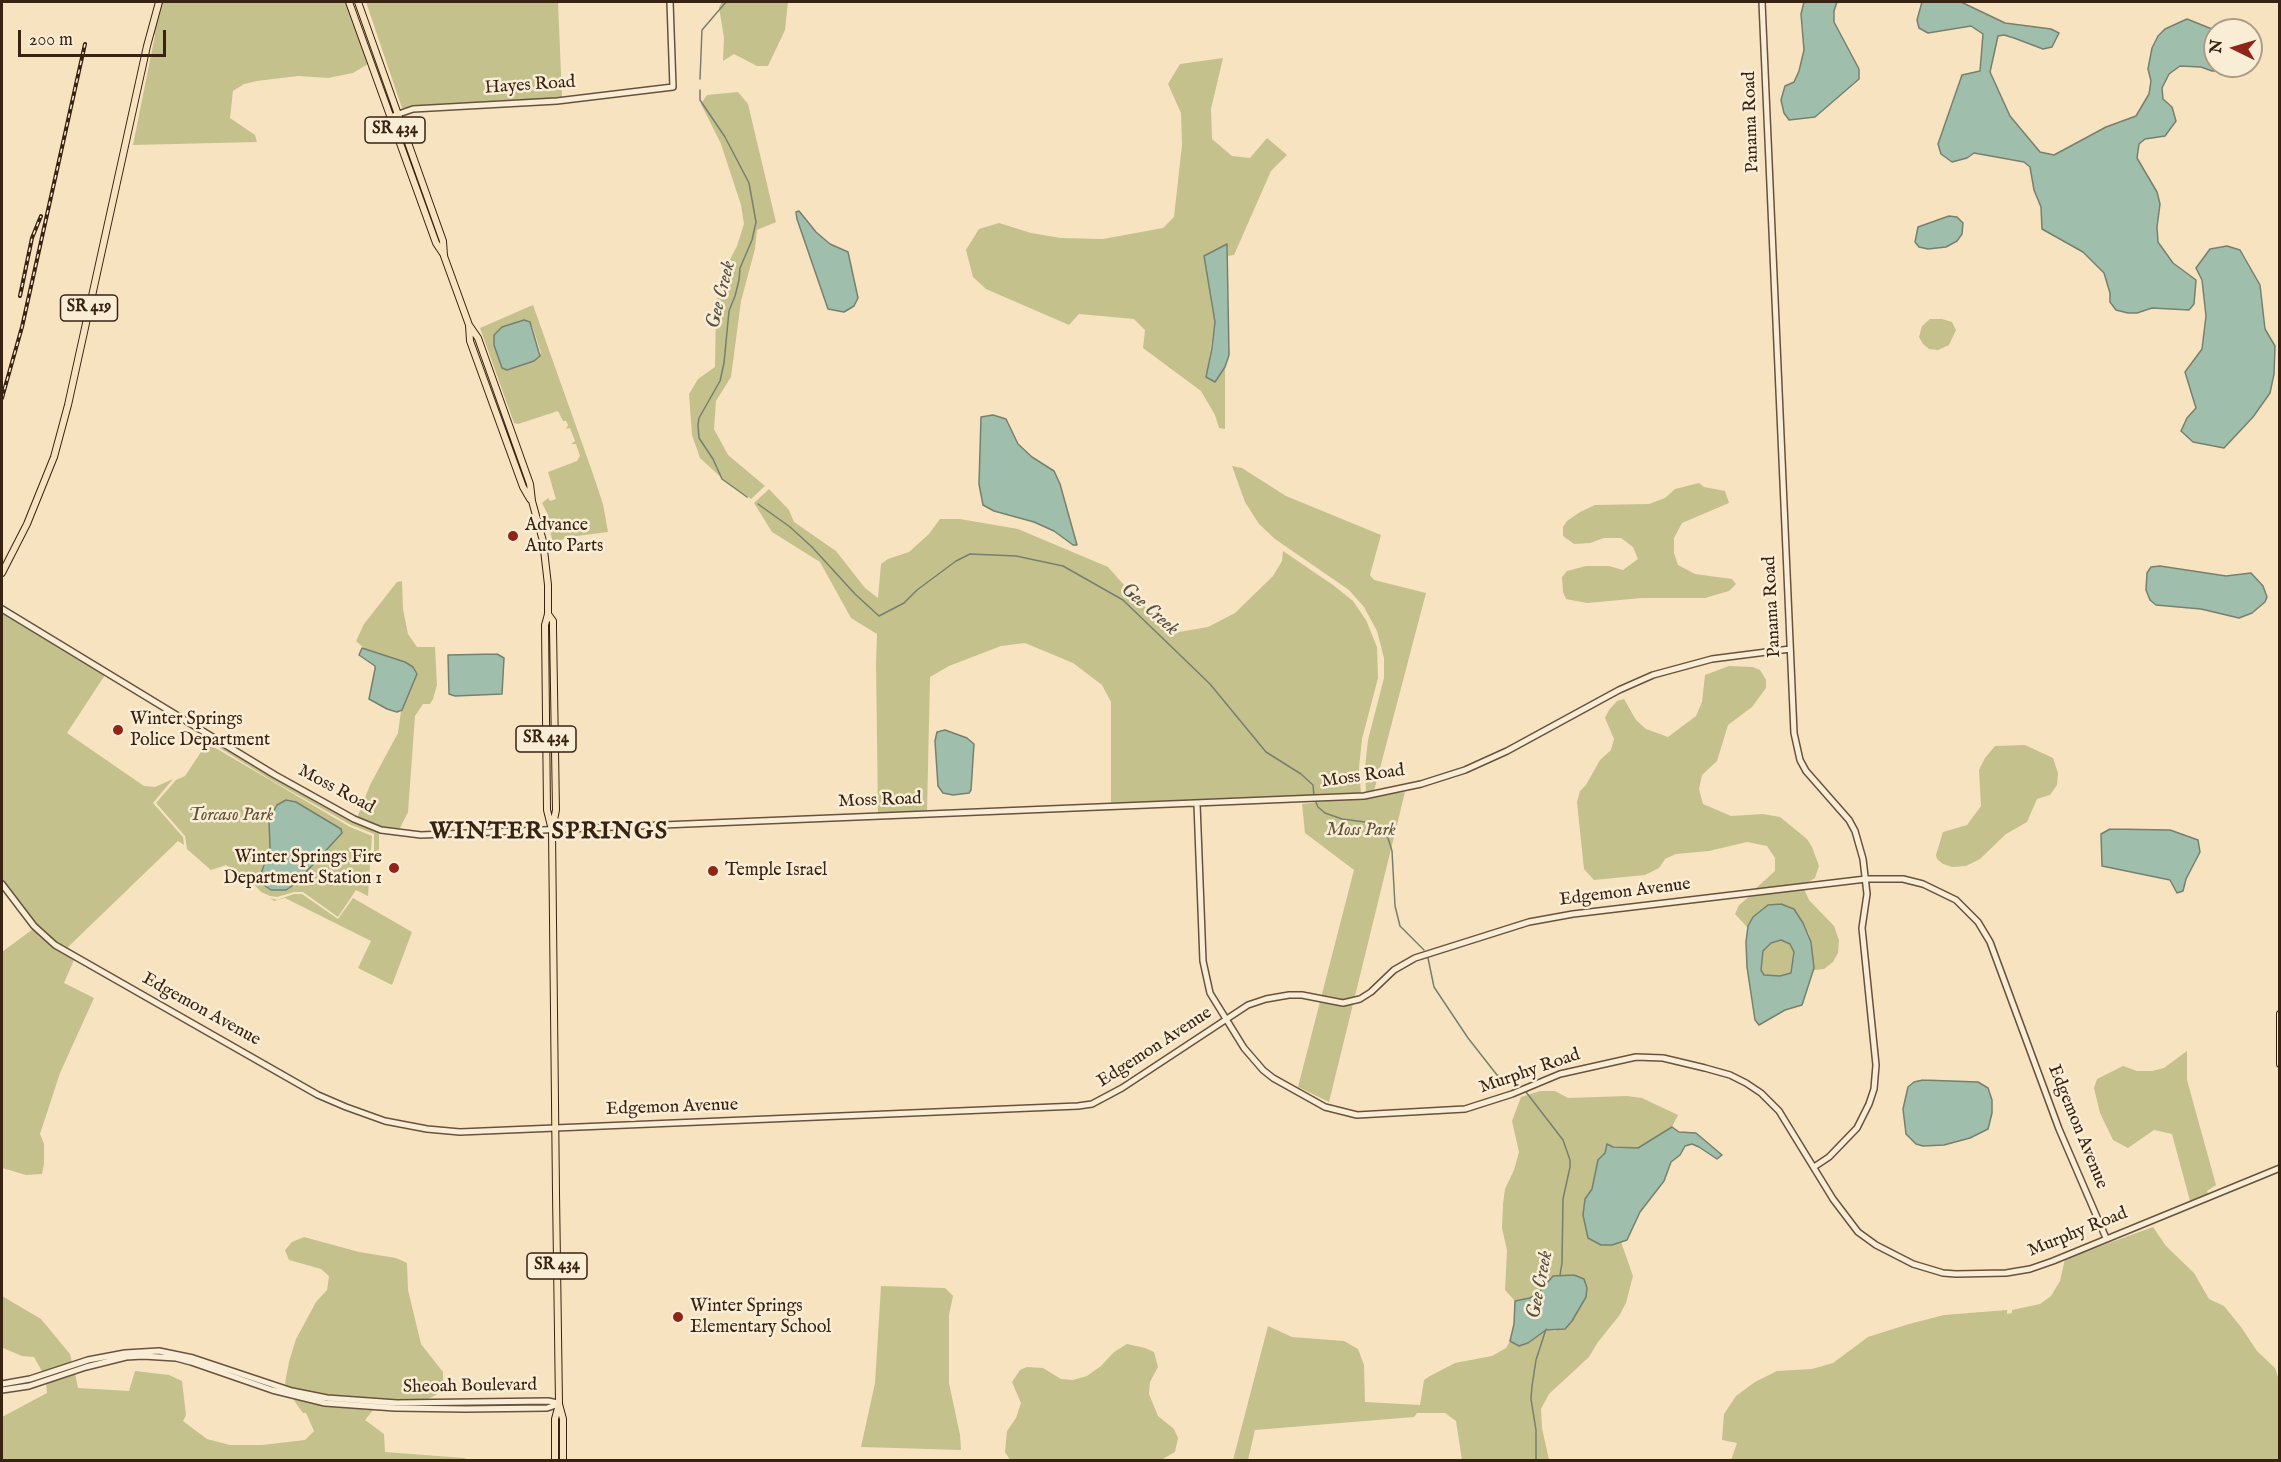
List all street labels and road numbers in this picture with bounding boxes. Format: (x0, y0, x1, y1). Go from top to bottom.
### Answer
street label: Panama Road (1739, 71, 1765, 173)
street label: Hayes Road (484, 72, 576, 100)
road number: SR 434 (365, 117, 425, 143)
road number: SR 419 (60, 295, 118, 321)
street label: Panama Road (1760, 556, 1786, 658)
road number: SR 434 (516, 726, 576, 752)
street label: Moss Road (1320, 760, 1406, 794)
street label: Moss Road (294, 761, 378, 819)
street label: Moss Road (838, 789, 922, 813)
street label: Edgemon Avenue (1558, 874, 1692, 912)
street label: Edgemon Avenue (138, 969, 264, 1051)
street label: Edgemon Avenue (1094, 1003, 1216, 1093)
street label: Murphy Road (1477, 1045, 1583, 1099)
street label: Edgemon Avenue (2042, 1062, 2112, 1192)
street label: Edgemon Avenue (606, 1095, 738, 1121)
street label: Murphy Road (2025, 1203, 2131, 1263)
road number: SR 434 (527, 1253, 587, 1279)
street label: Sheoah Boulevard (403, 1375, 537, 1399)

